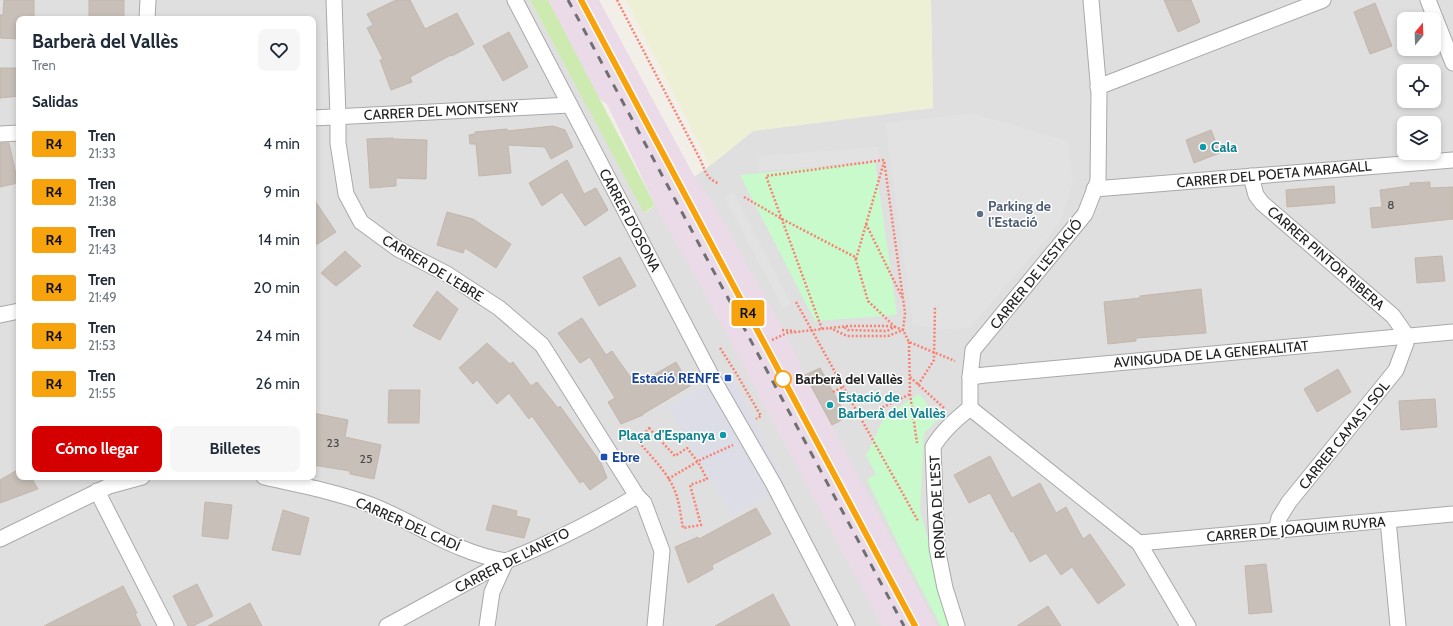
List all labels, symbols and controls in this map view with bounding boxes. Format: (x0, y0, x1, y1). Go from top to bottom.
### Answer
north arrow (1397, 12, 1441, 56)
map controls (1397, 12, 1441, 160)
button: heart (258, 29, 300, 71)
text: Barberà del Vallès (32, 30, 178, 53)
text: Tren (32, 57, 56, 73)
button: locate (1397, 64, 1441, 108)
text: Salidas (32, 93, 78, 111)
street label: CARRER DEL MONTSENY (363, 98, 520, 124)
button: layers (1397, 116, 1441, 160)
text: Tren (88, 127, 116, 145)
text: R4 (45, 135, 63, 153)
text: 4 min (263, 135, 300, 153)
place label: Cala (1211, 138, 1237, 156)
marker: Cala (1198, 142, 1208, 152)
text: 21:33 (88, 145, 116, 161)
street label: CARRER DEL POETA MARAGALL (1176, 157, 1372, 191)
street label: CARRER D'OSONA (595, 165, 665, 275)
text: Tren (88, 175, 116, 193)
text: R4 (45, 183, 63, 201)
text: 9 min (263, 183, 300, 201)
text: 21:38 (88, 193, 117, 209)
place label: Parking de l'Estació (988, 197, 1051, 231)
house number: 8 (1387, 197, 1395, 212)
street label: CARRER PINTOR RIBERA (1264, 202, 1389, 314)
marker: Parking de l'Estació (975, 209, 985, 219)
street label: CARRER DE L'ESTACIÓ (986, 215, 1086, 333)
text: Tren (88, 223, 116, 241)
text: R4 (45, 231, 63, 249)
text: 14 min (258, 231, 300, 249)
street label: CARRER DE L'EBRE (379, 231, 487, 305)
text: 21:43 (88, 241, 116, 257)
text: Tren (88, 271, 116, 289)
text: R4 (45, 279, 63, 297)
text: 20 min (254, 279, 300, 297)
text: 21:49 (88, 289, 117, 305)
line badge: R4 (730, 300, 766, 326)
text: R4 (739, 304, 757, 322)
text: Tren (88, 319, 116, 337)
text: R4 (45, 327, 63, 345)
text: 24 min (255, 327, 300, 345)
street label: AVINGUDA DE LA GENERALITAT (1113, 336, 1310, 371)
text: 21:53 (88, 337, 116, 353)
text: Tren (88, 367, 116, 385)
place label: Estació RENFE (632, 369, 720, 387)
marker: Barberà del Vallès (774, 370, 792, 388)
place label: Barberà del Vallès (795, 370, 903, 388)
marker: Estació RENFE (723, 373, 733, 383)
text: R4 (45, 375, 63, 393)
text: 26 min (256, 375, 300, 393)
street label: CARRER CAMAS I SOL (1295, 377, 1393, 493)
text: 21:55 (88, 385, 116, 401)
place label: Estació de Barberà del Vallès (838, 388, 946, 422)
marker: Estació de Barberà del Vallès (825, 400, 835, 410)
button: Cómo llegar (32, 426, 162, 472)
button: Billetes (170, 426, 300, 472)
place label: Plaça d'Espanya (618, 426, 715, 444)
marker: Plaça d'Espanya (718, 430, 728, 440)
house number: 23 (327, 435, 339, 450)
place label: Ebre (612, 448, 640, 466)
house number: 25 (360, 451, 372, 466)
marker: Ebre (599, 452, 609, 462)
street label: RONDA DE L'EST (925, 454, 949, 559)
street label: CARRER DEL CADÍ (353, 493, 463, 555)
street label: CARRER DE JOAQUIM RUYRA (1206, 512, 1387, 546)
street label: CARRER DE L'ANETO (452, 523, 573, 597)

